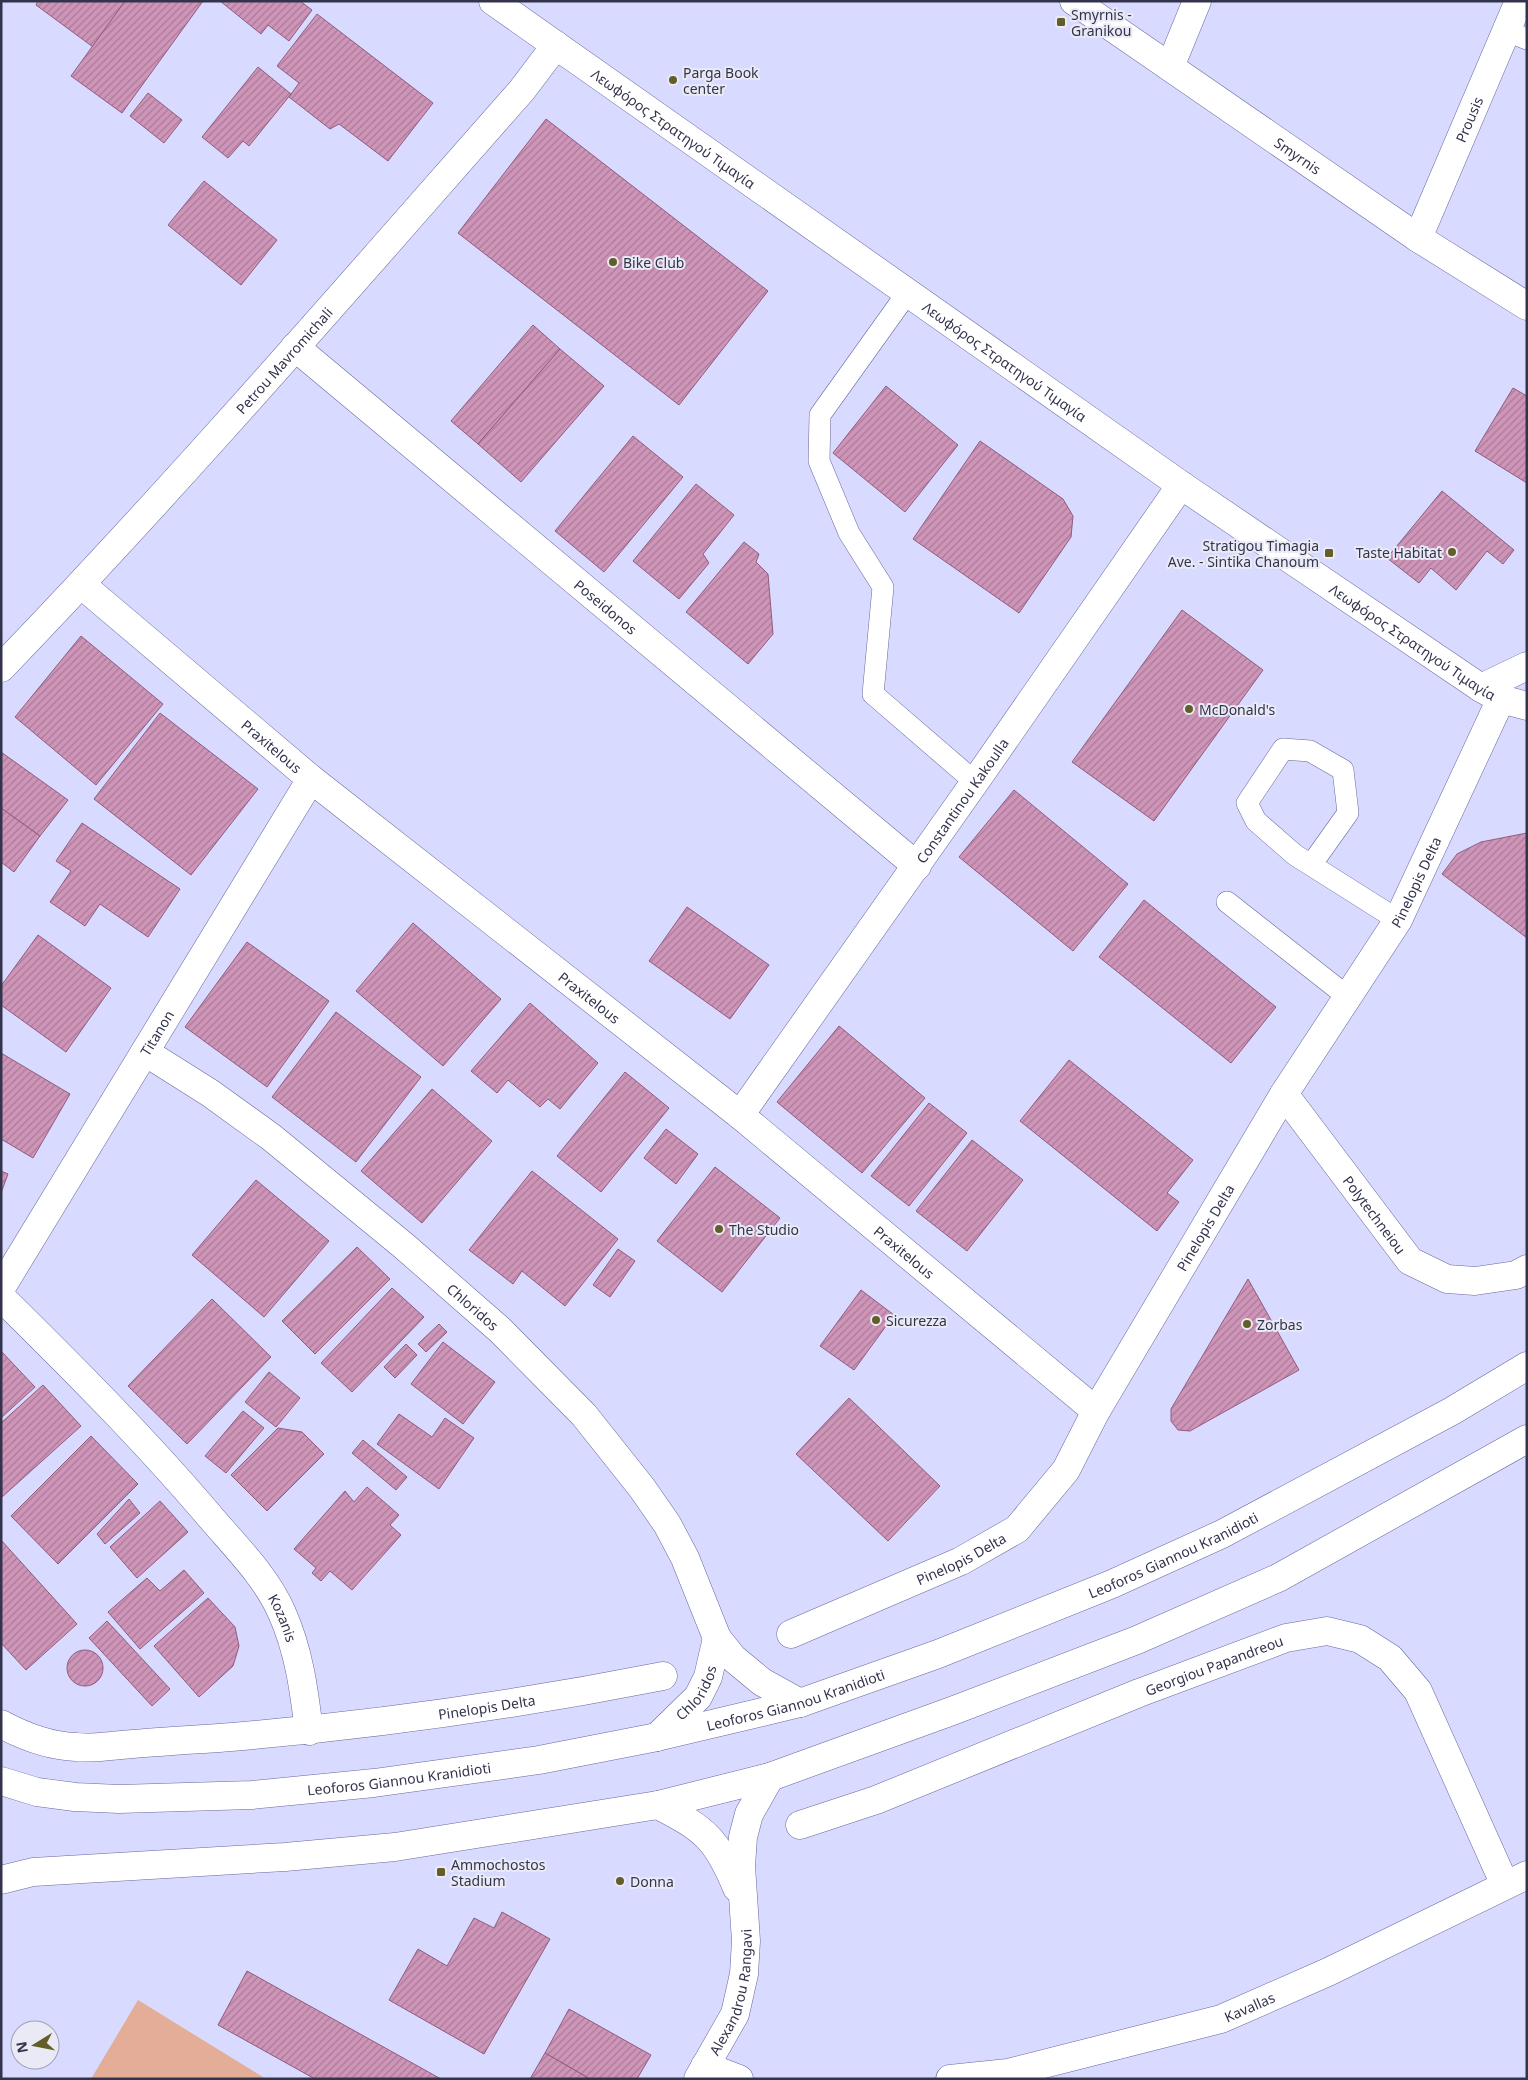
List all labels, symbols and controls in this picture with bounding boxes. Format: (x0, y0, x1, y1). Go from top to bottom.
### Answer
place label: Smyrnis - Granikou (1071, 5, 1132, 40)
marker: Smyrnis - Granikou (1055, 16, 1067, 28)
place label: Parga Book center (683, 63, 759, 98)
street label: Λεωφόρος Στρατηγού Τιμαγία (588, 64, 760, 193)
marker: Parga Book center (667, 74, 679, 86)
street label: Prousis (1450, 93, 1487, 145)
street label: Smyrnis (1271, 133, 1325, 178)
place label: Bike Club (623, 253, 684, 272)
marker: Bike Club (607, 256, 619, 268)
street label: Λεωφόρος Στρατηγού Τιμαγία (919, 297, 1091, 426)
street label: Petrou Mavromichali (231, 303, 336, 418)
place label: Stratigou Timagia Ave. - Sintika Chanoum (1168, 536, 1319, 571)
place label: Taste Habitat (1356, 543, 1442, 562)
marker: Taste Habitat (1446, 546, 1458, 558)
marker: Stratigou Timagia Ave. - Sintika Chanoum (1323, 547, 1335, 559)
street label: Poseidonos (571, 575, 642, 638)
street label: Λεωφόρος Στρατηγού Τιμαγία (1326, 579, 1500, 704)
place label: McDonald's (1199, 700, 1276, 719)
marker: McDonald's (1183, 703, 1195, 715)
street label: Praxitelous (238, 715, 306, 777)
street label: Constantinou Kakoulla (911, 734, 1012, 867)
street label: Pinelopis Delta (1386, 833, 1445, 931)
street label: Praxitelous (555, 967, 625, 1027)
street label: Titanon (135, 1006, 178, 1059)
street label: Polytechneiou (1339, 1172, 1411, 1258)
street label: Pinelopis Delta (1172, 1180, 1238, 1274)
place label: The Studio (729, 1220, 799, 1239)
street label: Praxitelous (870, 1221, 939, 1283)
marker: The Studio (713, 1223, 725, 1235)
street label: Chloridos (443, 1279, 503, 1335)
place label: Sicurezza (886, 1311, 947, 1330)
marker: Sicurezza (870, 1314, 882, 1326)
place label: Zorbas (1257, 1315, 1303, 1334)
marker: Zorbas (1241, 1318, 1253, 1330)
street label: Leoforos Giannou Kranidioti (1085, 1507, 1261, 1602)
street label: Pinelopis Delta (913, 1528, 1009, 1589)
street label: Kozanis (265, 1590, 302, 1644)
street label: Georgiou Papandreou (1142, 1630, 1286, 1699)
street label: Chloridos (671, 1663, 720, 1724)
street label: Leoforos Giannou Kranidioti (704, 1664, 887, 1734)
street label: Pinelopis Delta (437, 1690, 537, 1723)
street label: Leoforos Giannou Kranidioti (306, 1757, 492, 1799)
place label: Ammochostos Stadium (451, 1855, 546, 1890)
marker: Ammochostos Stadium (435, 1866, 447, 1878)
place label: Donna (630, 1872, 674, 1891)
marker: Donna (614, 1875, 626, 1887)
street label: Alexandrou Rangavi (704, 1928, 756, 2058)
street label: Kavallas (1221, 1987, 1278, 2026)
north arrow (10, 2020, 60, 2070)
text: N (11, 2040, 32, 2055)

